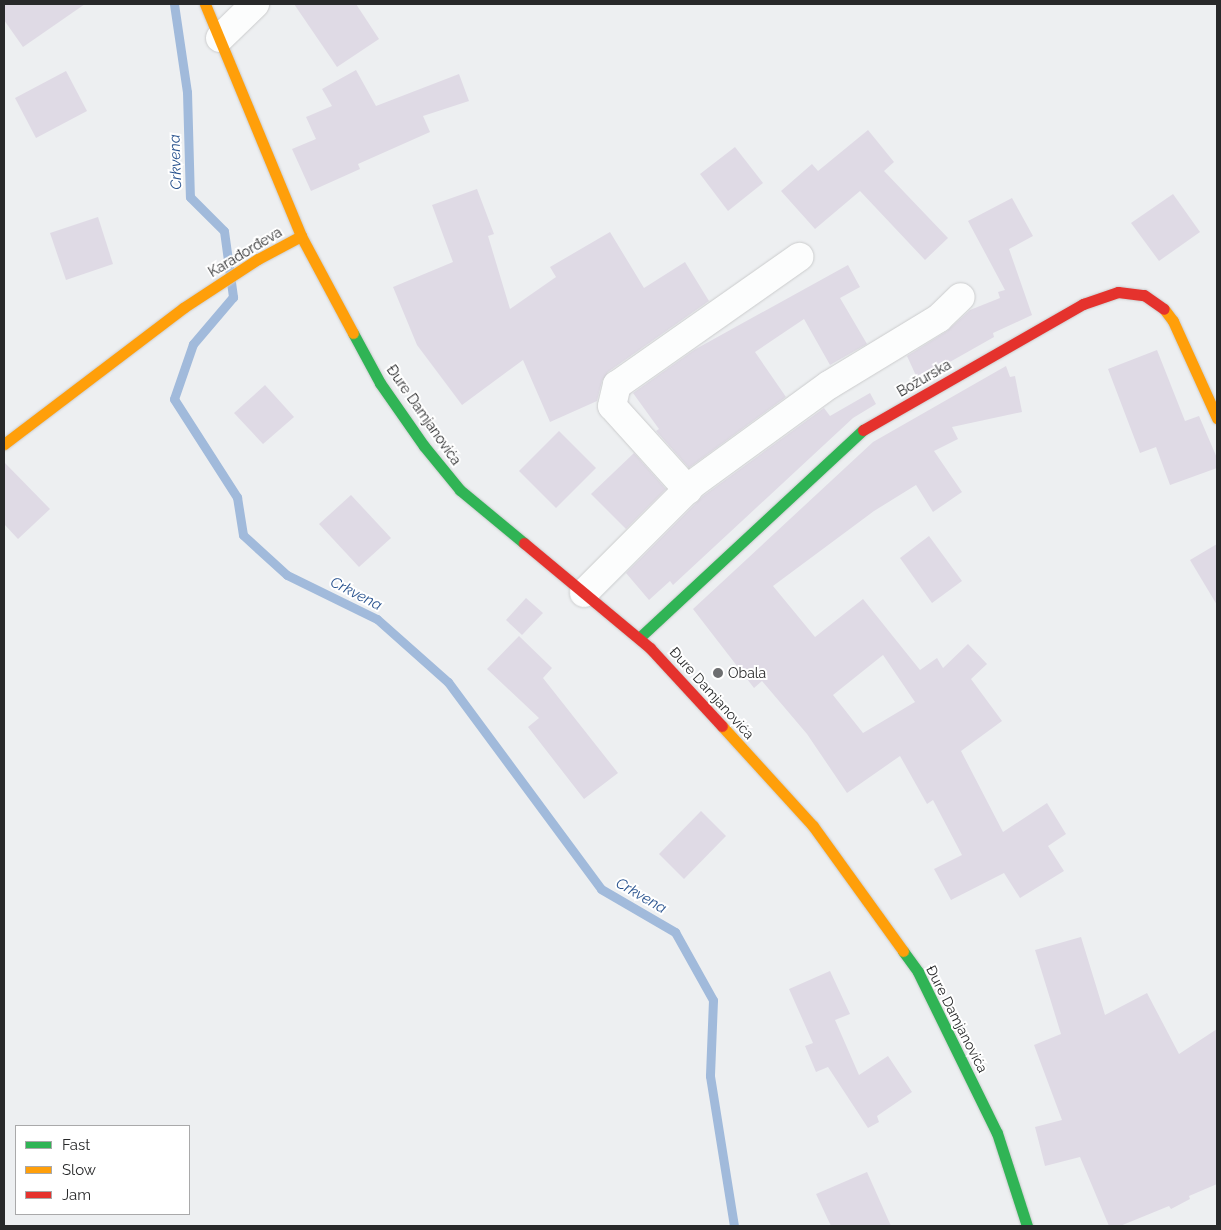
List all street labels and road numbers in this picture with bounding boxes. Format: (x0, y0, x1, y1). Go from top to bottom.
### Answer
street label: Karađorđeva (205, 224, 285, 280)
street label: Božurska (894, 356, 954, 400)
street label: Đure Damjanovića (383, 362, 465, 468)
street label: Đure Damjanovića (666, 643, 758, 743)
street label: Đure Damjanovića (923, 963, 991, 1075)

